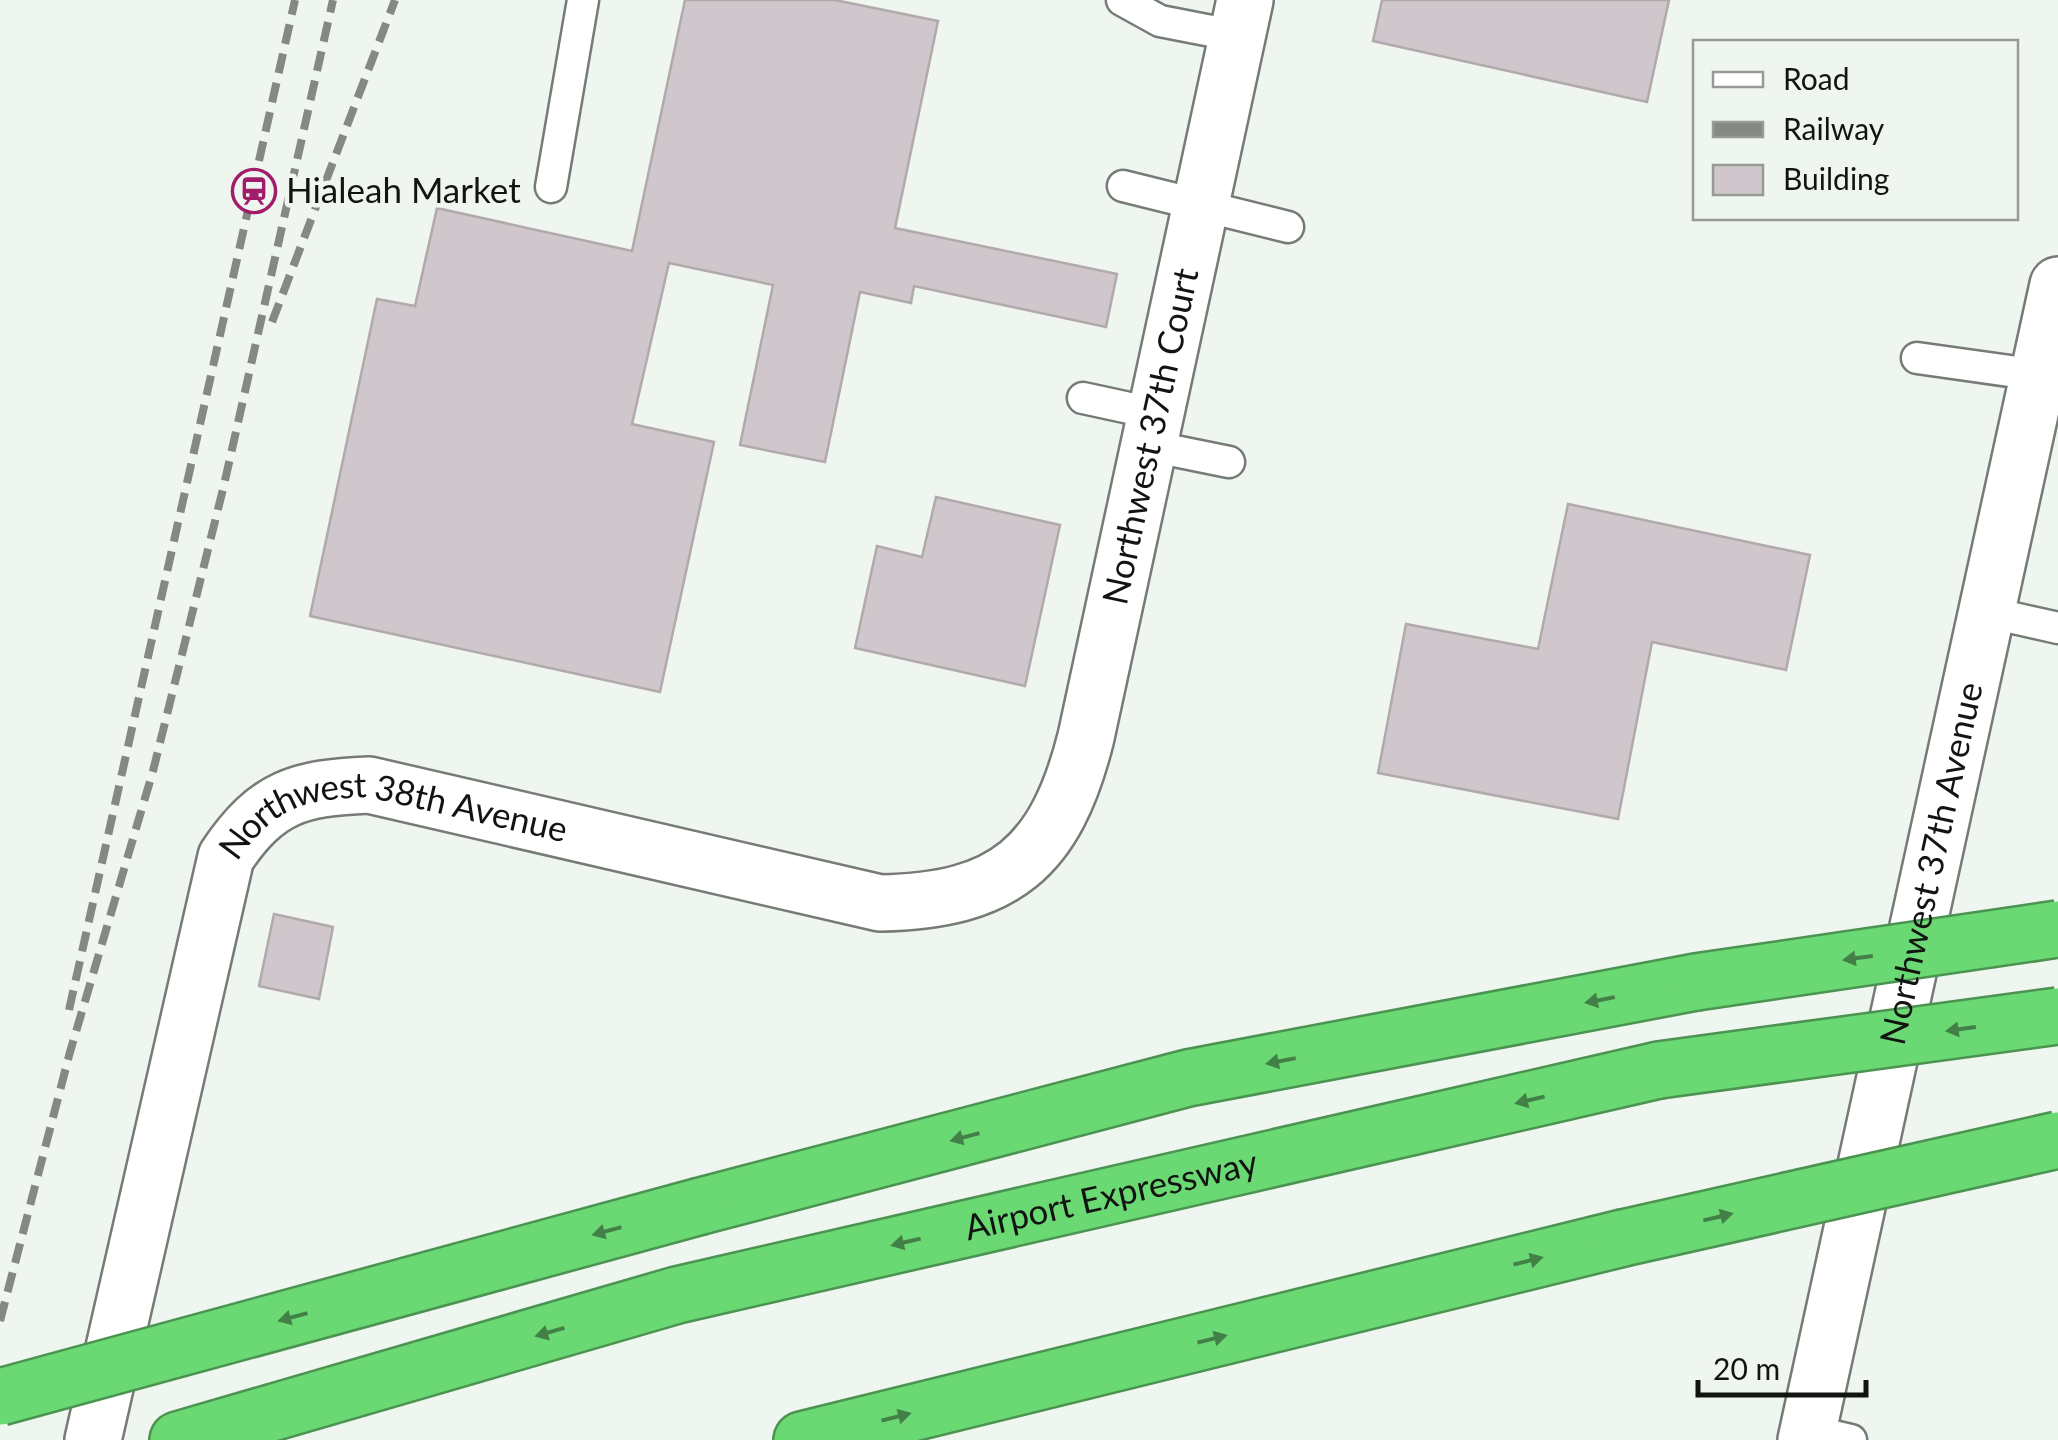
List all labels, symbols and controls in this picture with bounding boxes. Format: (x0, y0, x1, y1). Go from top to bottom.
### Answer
legend (1693, 40, 2018, 220)
text: Road (1783, 60, 1850, 96)
text: Railway (1783, 110, 1885, 146)
text: Building (1783, 160, 1889, 196)
station icon: Hialeah Market (231, 168, 277, 214)
place label: Hialeah Market (286, 168, 521, 210)
street label: Northwest 37th Court (1092, 264, 1206, 608)
street label: Northwest 37th Avenue (1870, 678, 1990, 1048)
street label: Northwest 38th Avenue (209, 762, 572, 866)
one-way arrow (1841, 951, 1873, 967)
one-way arrow (1584, 993, 1615, 1009)
one-way arrow (1945, 1022, 1977, 1038)
one-way arrow (1265, 1053, 1296, 1069)
one-way arrow (1514, 1092, 1545, 1108)
one-way arrow (949, 1129, 980, 1145)
street label: Airport Expressway (960, 1140, 1261, 1247)
one-way arrow (1703, 1209, 1734, 1224)
one-way arrow (591, 1224, 622, 1240)
one-way arrow (890, 1235, 921, 1250)
one-way arrow (1513, 1253, 1544, 1269)
one-way arrow (277, 1310, 308, 1325)
one-way arrow (534, 1325, 564, 1340)
one-way arrow (1197, 1331, 1228, 1346)
scale bar (1698, 1335, 1866, 1397)
text: 20 m (1713, 1350, 1780, 1386)
one-way arrow (881, 1409, 912, 1424)

